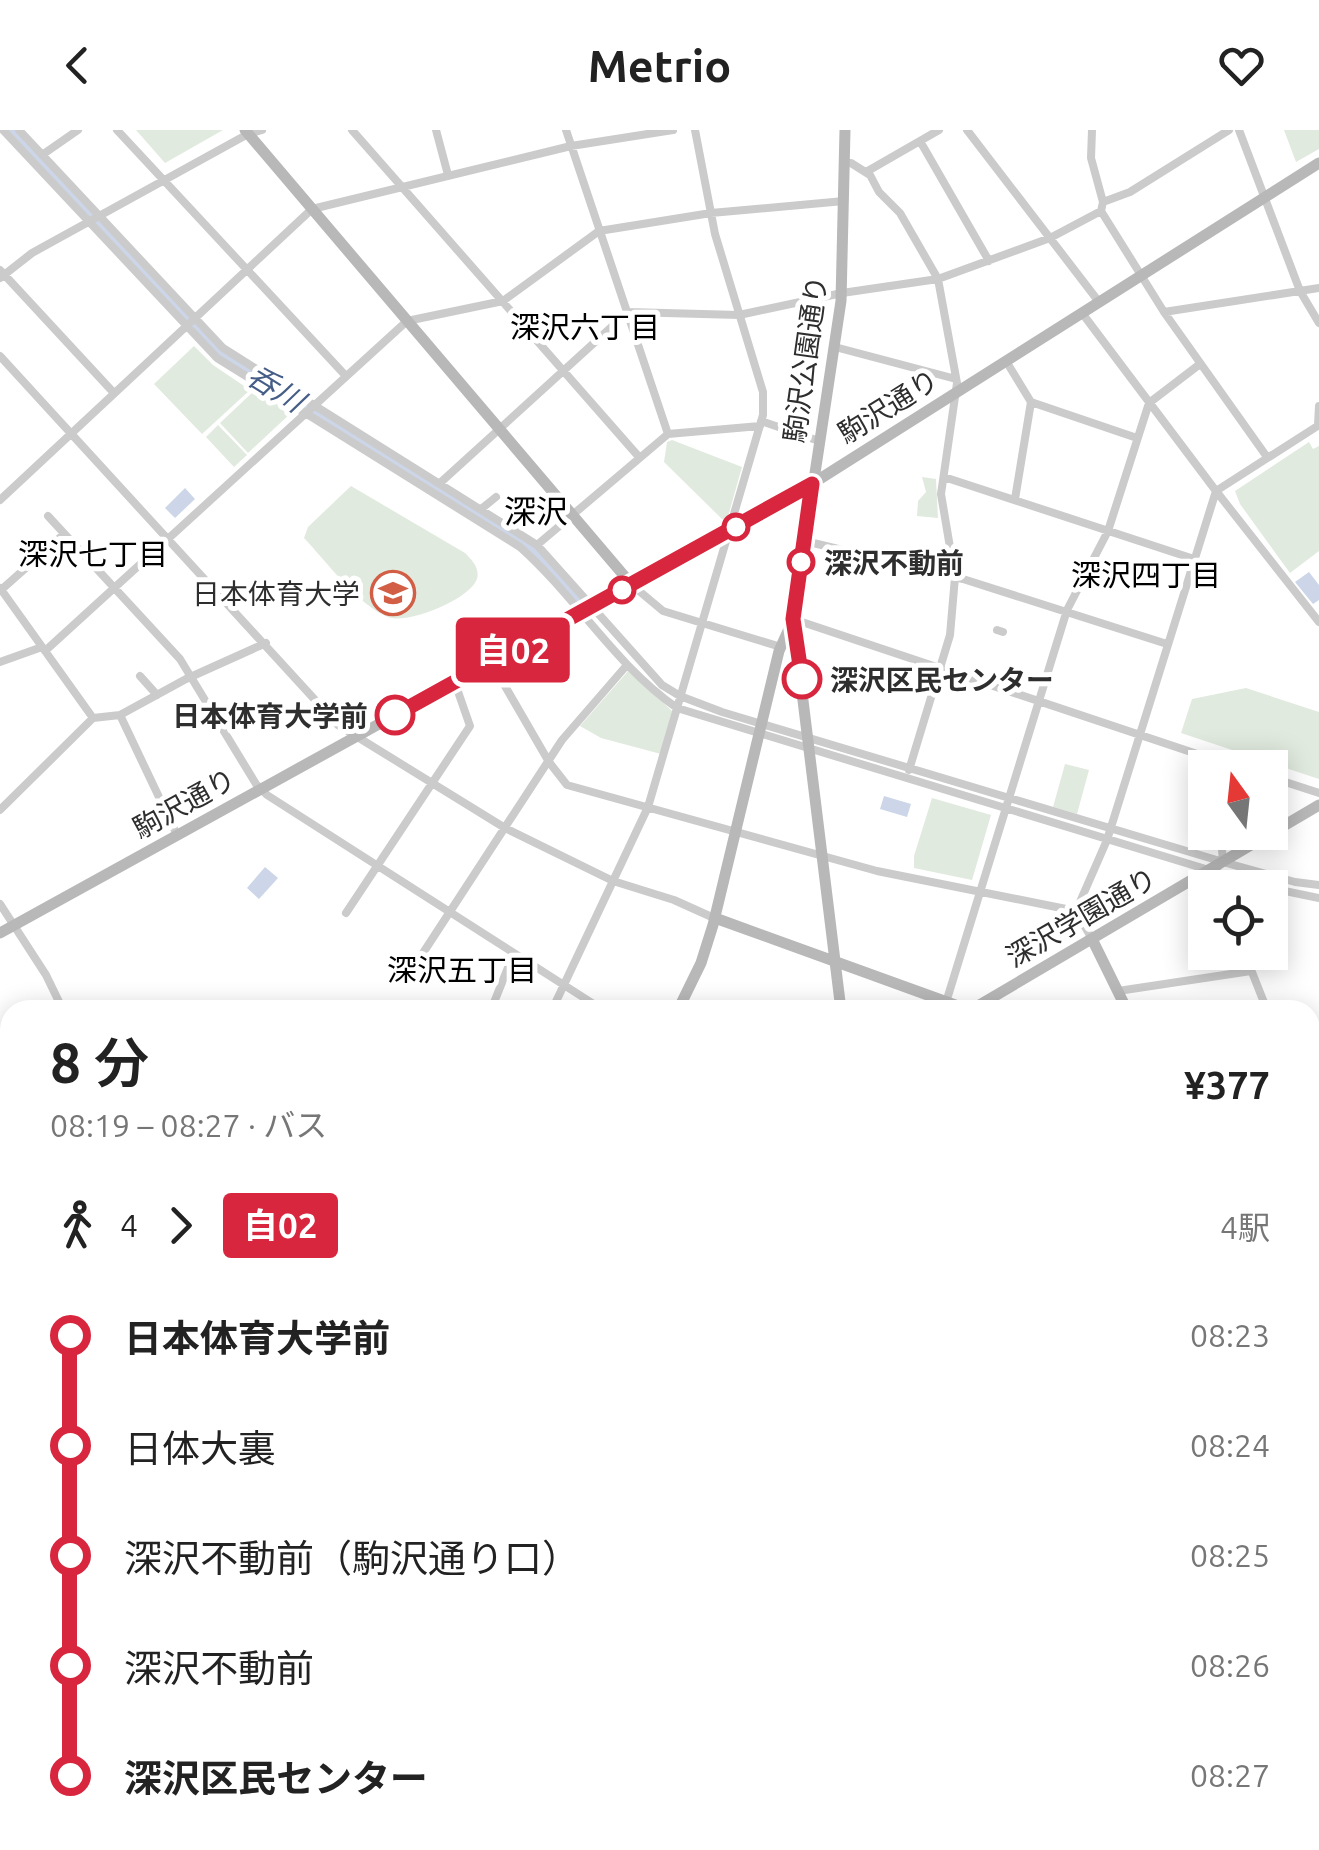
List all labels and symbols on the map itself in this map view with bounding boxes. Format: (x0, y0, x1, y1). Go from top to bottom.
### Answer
street label: 駒沢公園通り (778, 274, 832, 444)
district label: 深沢六丁目 (510, 310, 660, 344)
water label: 呑川 (242, 358, 313, 420)
street label: 駒沢通り (832, 363, 944, 449)
district label: 深沢 (504, 493, 568, 529)
unlabelled marker (723, 514, 749, 540)
district label: 深沢七丁目 (18, 537, 168, 571)
place label: 深沢不動前 (824, 547, 964, 578)
marker: 深沢不動前 (788, 549, 814, 575)
district label: 深沢四丁目 (1071, 558, 1221, 592)
school or university icon: 日本体育大学 (370, 570, 416, 616)
unlabelled marker (609, 577, 635, 603)
place label: 日本体育大学 (192, 578, 360, 609)
line badge: 自02 (456, 618, 570, 682)
marker: 深沢区民センター (783, 660, 821, 698)
place label: 深沢区民センター (830, 664, 1054, 695)
marker: 日本体育大学前 (376, 696, 414, 734)
place label: 日本体育大学前 (172, 700, 368, 731)
north arrow (1188, 750, 1288, 850)
street label: 駒沢通り (127, 762, 241, 844)
street label: 深沢学園通り (1000, 862, 1162, 972)
district label: 深沢五丁目 (387, 953, 537, 987)

